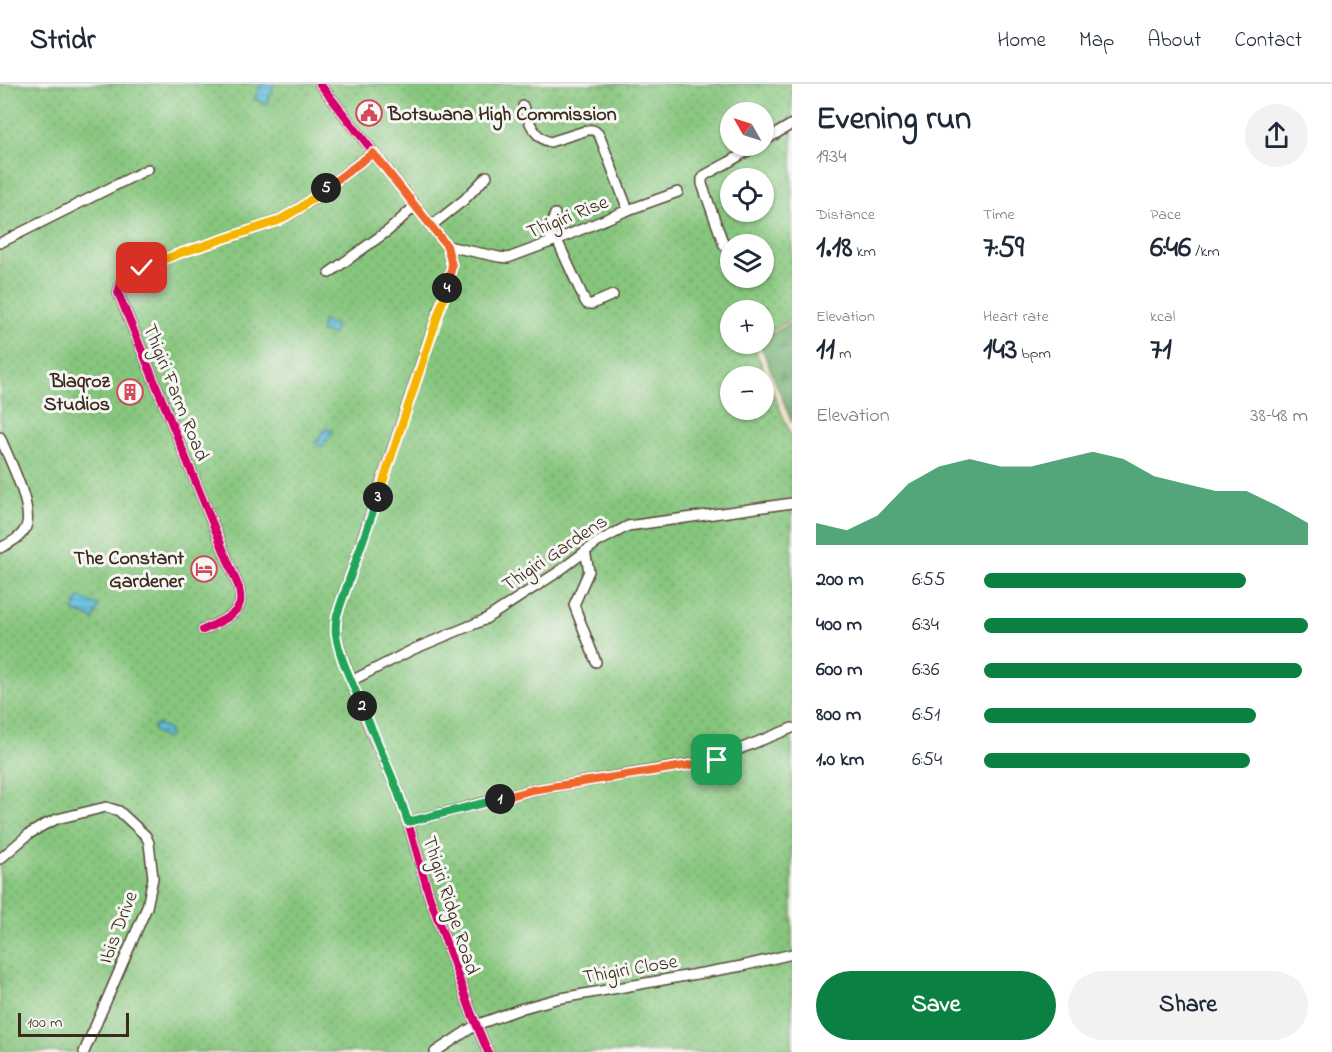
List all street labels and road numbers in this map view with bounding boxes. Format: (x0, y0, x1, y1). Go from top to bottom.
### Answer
street label: Thigiri Rise (523, 189, 614, 249)
street label: Thigiri Farm Road (133, 320, 215, 466)
street label: Thigiri Gardens (497, 508, 615, 601)
street label: Thigiri Ridge Road (413, 833, 486, 979)
street label: Ibis Drive (92, 887, 146, 968)
street label: Thigiri Close (581, 948, 680, 994)

